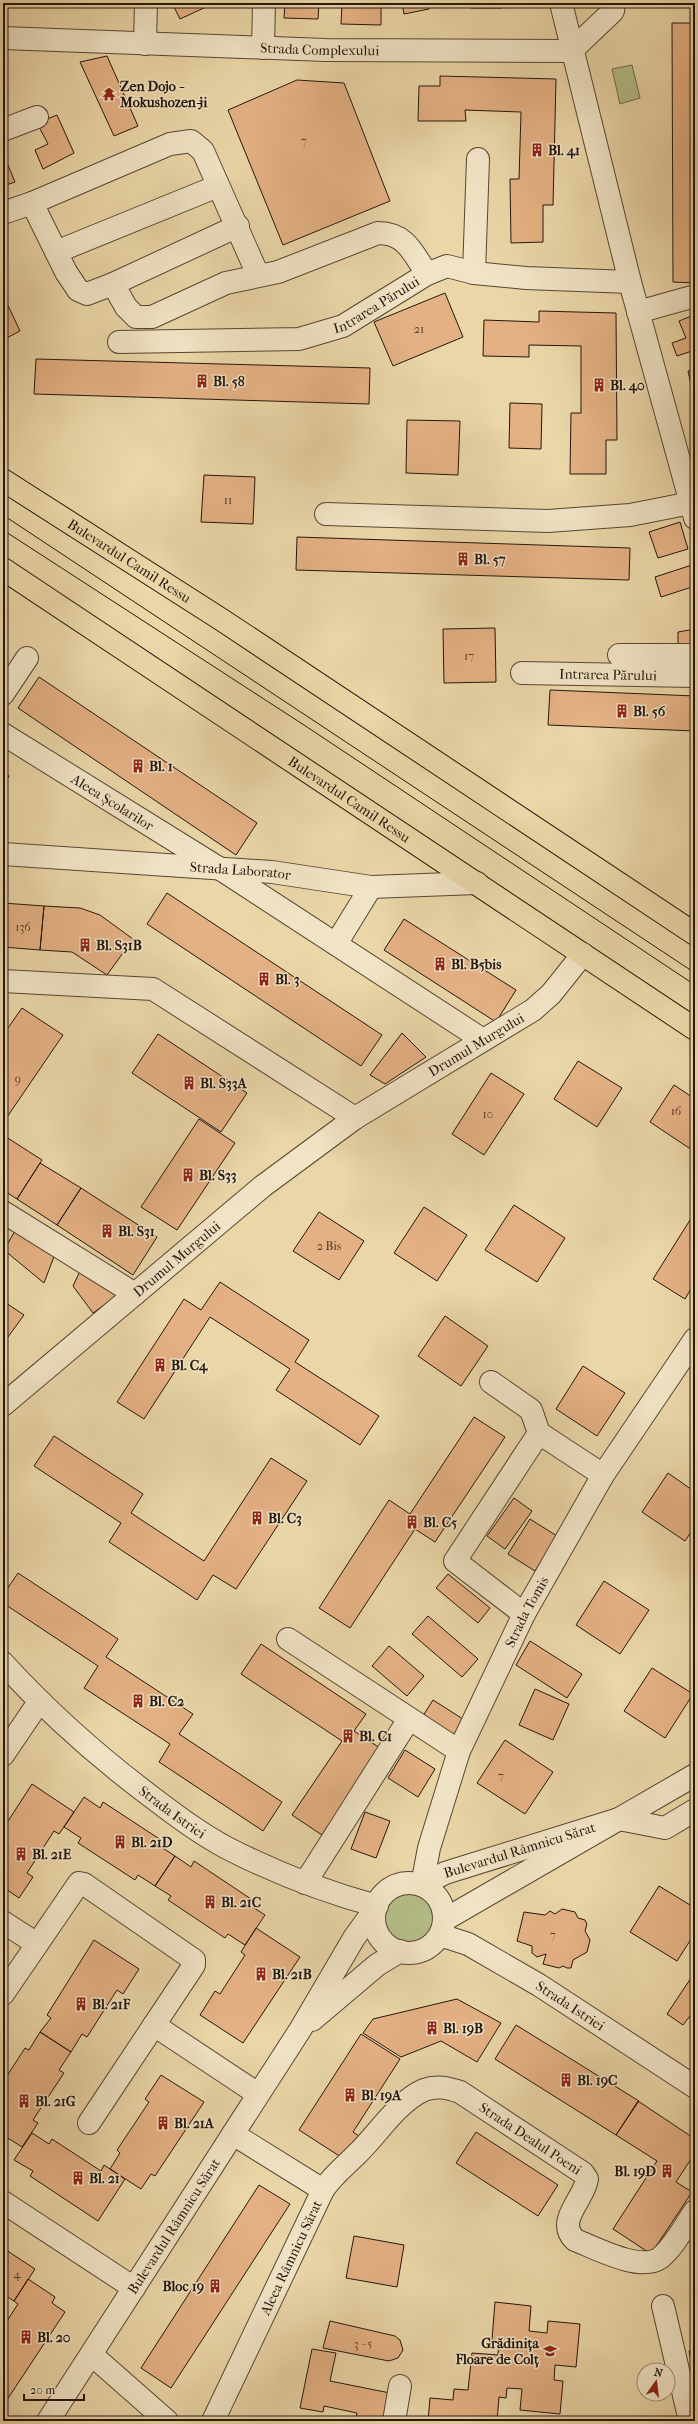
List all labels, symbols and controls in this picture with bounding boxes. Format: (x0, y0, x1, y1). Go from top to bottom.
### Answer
street label: Strada Complexului (260, 39, 379, 59)
place label: Zen Dojo - Mokushozen-ji (119, 78, 208, 111)
temple icon: Zen Dojo - Mokushozen-ji (101, 86, 117, 102)
house number: 7 (301, 134, 307, 148)
building icon: Bl. 41 (529, 142, 545, 158)
place label: Bl. 41 (548, 142, 580, 159)
street label: Intrarea Părului (331, 272, 422, 337)
house number: 21 (414, 322, 424, 336)
building icon: Bl. 58 (194, 373, 210, 389)
place label: Bl. 58 (213, 373, 245, 390)
building icon: Bl. 40 (591, 377, 607, 393)
place label: Bl. 40 (610, 377, 645, 394)
house number: 11 (224, 493, 232, 507)
street label: Bulevardul Camil Ressu (65, 515, 194, 607)
building icon: Bl. 57 (455, 551, 471, 567)
place label: Bl. 57 (474, 551, 506, 568)
house number: 17 (464, 649, 474, 663)
street label: Intrarea Părului (559, 665, 657, 684)
building icon: Bl. 56 (614, 703, 630, 719)
place label: Bl. 56 (633, 703, 666, 720)
street label: Bulevardul Camil Ressu (285, 753, 414, 846)
building icon: Bl. 1 (130, 758, 146, 774)
place label: Bl. 1 (149, 758, 173, 775)
street label: Aleea Școlarilor (67, 770, 157, 834)
street label: Strada Laborator (189, 858, 292, 883)
house number: 136 (15, 920, 31, 934)
building icon: Bl. S31B (77, 937, 93, 953)
place label: Bl. S31B (96, 937, 142, 954)
building icon: Bl. B5bis (432, 956, 448, 972)
place label: Bl. B5bis (451, 956, 502, 973)
building icon: Bl. 3 (256, 971, 272, 987)
place label: Bl. 3 (275, 971, 300, 988)
street label: Drumul Murgului (425, 1009, 527, 1080)
house number: 9 (15, 1072, 21, 1086)
building icon: Bl. S33A (181, 1075, 197, 1091)
place label: Bl. S33A (200, 1075, 247, 1092)
house number: 16 (671, 1104, 682, 1118)
house number: 10 (483, 1107, 493, 1121)
building icon: Bl. S33 (180, 1167, 196, 1183)
place label: Bl. S33 (199, 1167, 237, 1184)
street label: Drumul Murgului (129, 1217, 224, 1300)
building icon: Bl. S31 (99, 1223, 115, 1239)
place label: Bl. S31 (118, 1223, 155, 1240)
house number: 2 Bis (317, 1239, 342, 1253)
building icon: Bl. C4 (152, 1357, 168, 1373)
place label: Bl. C4 (171, 1357, 208, 1374)
building icon: Bl. C3 (249, 1510, 265, 1526)
place label: Bl. C3 (268, 1510, 302, 1527)
building icon: Bl. C5 (404, 1514, 420, 1530)
place label: Bl. C5 (423, 1514, 457, 1531)
street label: Strada Tomis (501, 1573, 552, 1650)
building icon: Bl. C2 (130, 1693, 146, 1709)
place label: Bl. C2 (149, 1693, 184, 1710)
building icon: Bl. C1 (340, 1728, 356, 1744)
place label: Bl. C1 (359, 1728, 392, 1745)
house number: 7 (498, 1769, 504, 1783)
street label: Strada Istriei (136, 1782, 209, 1842)
street label: Bulevardul Râmnicu Sărat (441, 1818, 598, 1881)
building icon: Bl. 21D (112, 1834, 128, 1850)
place label: Bl. 21D (131, 1834, 173, 1851)
building icon: Bl. 21E (13, 1846, 29, 1862)
place label: Bl. 21E (32, 1846, 72, 1863)
building icon: Bl. 21C (202, 1894, 218, 1910)
place label: Bl. 21C (221, 1894, 261, 1911)
house number: 7 (550, 1928, 556, 1942)
building icon: Bl. 21B (253, 1966, 269, 1982)
place label: Bl. 21B (272, 1966, 312, 1983)
street label: Strada Istriei (533, 1977, 608, 2034)
building icon: Bl. 21F (73, 1996, 89, 2012)
place label: Bl. 21F (92, 1996, 131, 2013)
building icon: Bl. 19B (424, 2020, 440, 2036)
place label: Bl. 19B (443, 2020, 483, 2037)
building icon: Bl. 19C (558, 2072, 574, 2088)
place label: Bl. 19C (577, 2072, 617, 2089)
building icon: Bl. 19A (342, 2087, 358, 2103)
place label: Bl. 19A (361, 2087, 402, 2104)
building icon: Bl. 21G (16, 2093, 32, 2109)
place label: Bl. 21G (35, 2093, 76, 2110)
street label: Strada Dealul Poeni (476, 2099, 585, 2178)
building icon: Bl. 21A (155, 2115, 171, 2131)
place label: Bl. 21A (174, 2115, 215, 2132)
street label: Bulevardul Râmnicu Sărat (124, 2155, 224, 2297)
place label: Bl. 19D (614, 2163, 656, 2180)
building icon: Bl. 19D (659, 2163, 675, 2179)
building icon: Bl. 21 (70, 2170, 86, 2186)
place label: Bl. 21 (89, 2170, 120, 2187)
street label: Aleea Râmnicu Sărat (256, 2197, 325, 2319)
house number: 4 (13, 2267, 21, 2281)
place label: Bloc 19 (163, 2278, 204, 2295)
building icon: Bloc 19 (207, 2278, 223, 2294)
building icon: Bl. 20 (18, 2329, 34, 2345)
place label: Bl. 20 (37, 2329, 71, 2346)
place label: Grădinița Floare de Colț (454, 2335, 540, 2368)
house number: 3 - 5 (354, 2337, 372, 2351)
school or university icon: Grădinița Floare de Colț (542, 2343, 558, 2359)
north arrow (636, 2362, 676, 2402)
text: N (653, 2365, 665, 2380)
scale bar (24, 2376, 84, 2402)
text: 20 m (30, 2383, 55, 2397)

